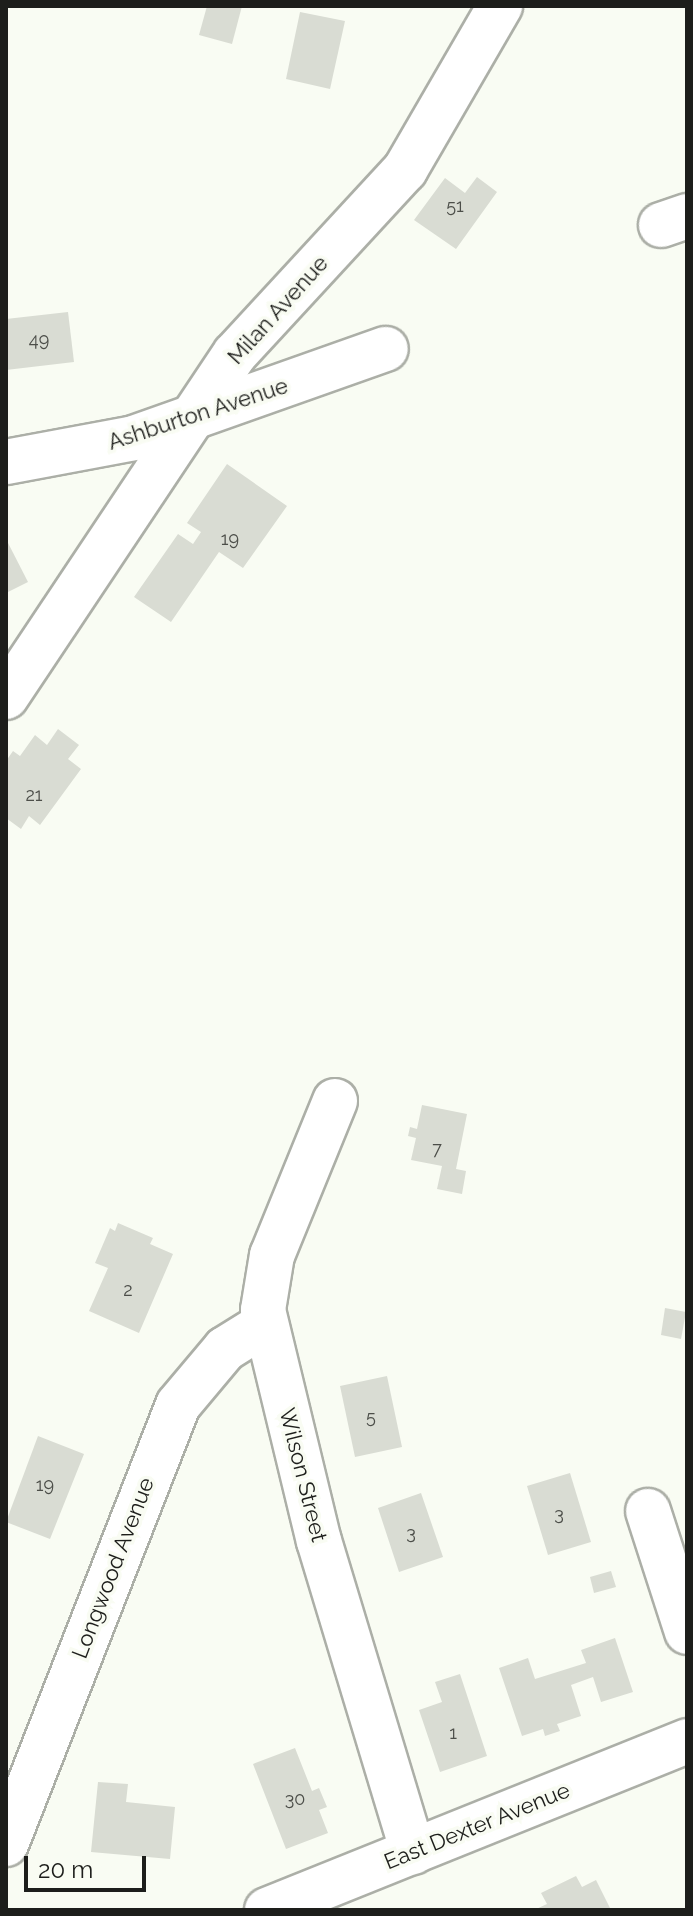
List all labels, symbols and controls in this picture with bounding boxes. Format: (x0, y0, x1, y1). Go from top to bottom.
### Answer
house number: 51 (446, 195, 464, 217)
street label: Milan Avenue (222, 250, 334, 370)
house number: 49 (29, 329, 49, 351)
street label: Ashburton Avenue (104, 372, 292, 456)
house number: 19 (221, 528, 239, 550)
house number: 21 (25, 784, 43, 806)
house number: 7 (432, 1138, 442, 1160)
house number: 2 (123, 1279, 133, 1301)
street label: Wilson Street (274, 1405, 332, 1545)
house number: 5 (366, 1406, 376, 1428)
house number: 19 (36, 1474, 54, 1496)
street label: Longwood Avenue (66, 1474, 160, 1662)
house number: 3 (554, 1503, 564, 1525)
house number: 3 (406, 1522, 416, 1544)
house number: 1 (449, 1722, 457, 1744)
street label: East Dexter Avenue (380, 1777, 574, 1875)
house number: 30 (285, 1788, 305, 1810)
scale bar (28, 1840, 150, 1890)
text: 20 m (38, 1855, 93, 1884)

